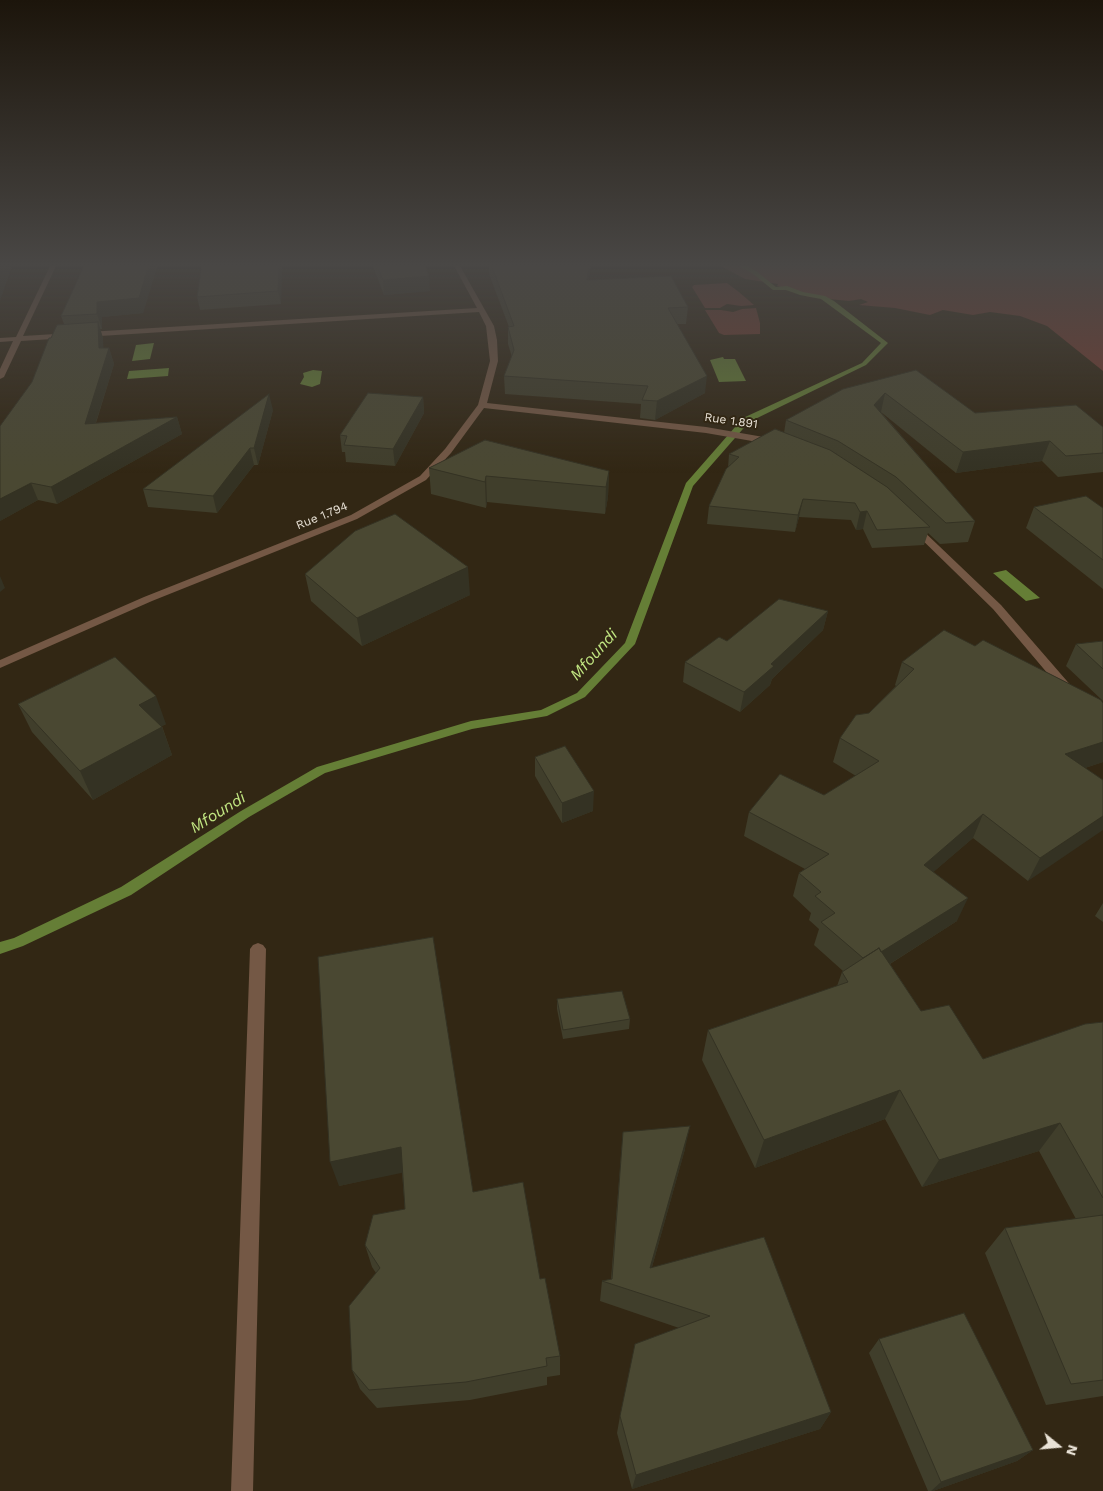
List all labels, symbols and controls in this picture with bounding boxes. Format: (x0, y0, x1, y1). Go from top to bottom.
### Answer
street label: Rue 1.891 (703, 410, 759, 432)
street label: Rue 1.794 (294, 499, 350, 533)
water label: Mfoundi (566, 626, 622, 684)
water label: Mfoundi (187, 788, 249, 838)
north arrow (1033, 1421, 1083, 1471)
text: N (1063, 1443, 1082, 1458)

